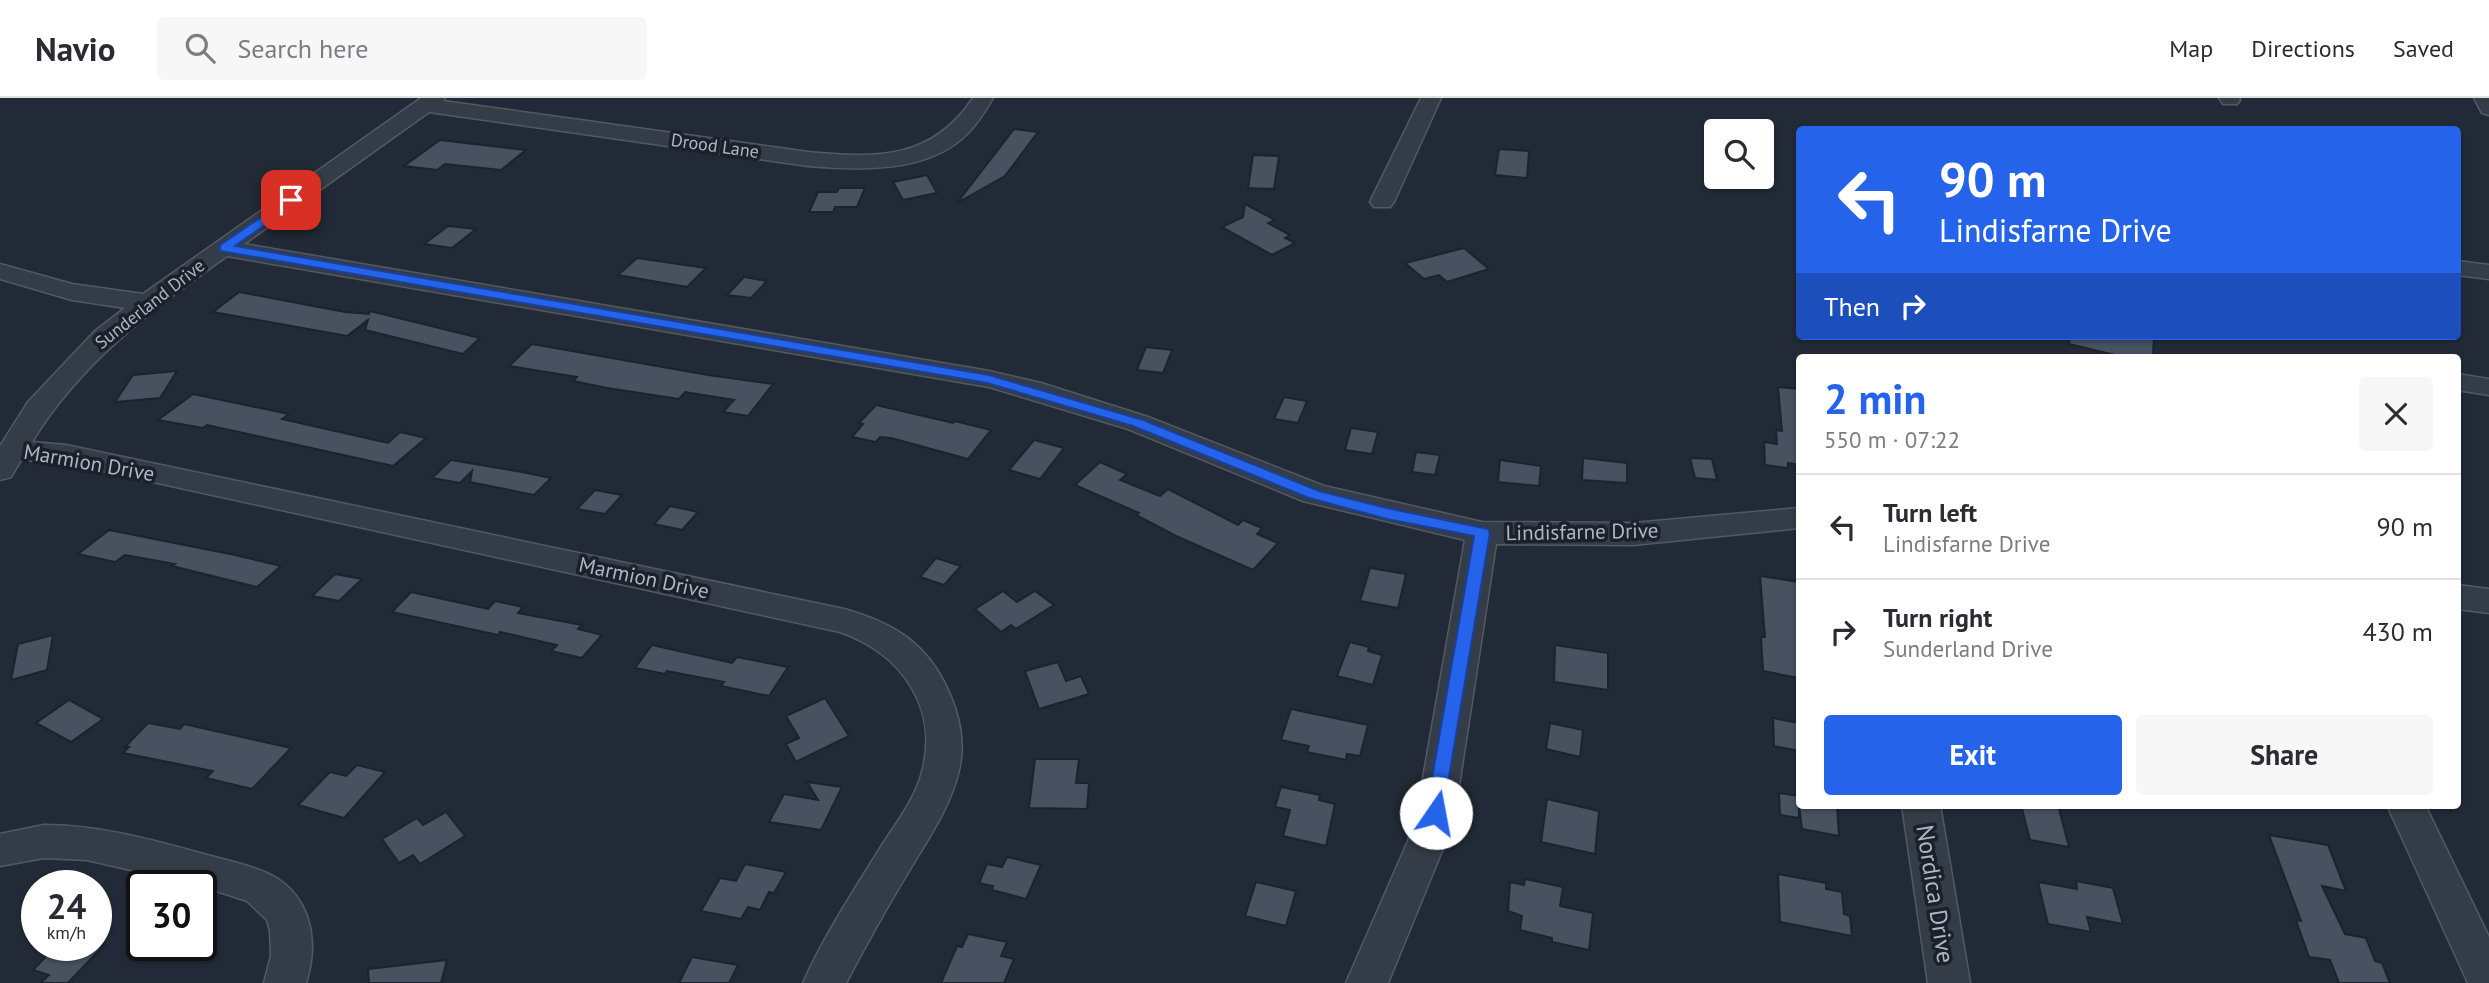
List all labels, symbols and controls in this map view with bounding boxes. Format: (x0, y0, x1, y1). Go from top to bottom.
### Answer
search box (157, 17, 647, 80)
text: Navio (35, 27, 115, 70)
icon: search (181, 29, 219, 67)
text: Search here (237, 32, 369, 65)
text: Map (2169, 33, 2213, 64)
text: Directions (2251, 33, 2355, 64)
text: Saved (2393, 33, 2454, 64)
map controls (1704, 119, 1774, 189)
button: search (1704, 119, 1774, 189)
street label: Drood Lane (670, 128, 761, 163)
text: 90 m (1939, 147, 2046, 211)
icon: left (1824, 154, 1915, 245)
pin (261, 170, 321, 230)
icon: arrive (272, 181, 310, 219)
text: Lindisfarne Drive (1939, 209, 2172, 251)
street label: Sunderland Drive (90, 254, 209, 354)
icon: right (1894, 287, 1932, 325)
text: Then (1824, 290, 1880, 323)
text: 2 min (1824, 371, 1926, 426)
button: close (2359, 377, 2433, 451)
text: 550 m · 07:22 (1824, 425, 1960, 454)
street label: Marmion Drive (22, 438, 157, 487)
text: Turn left (1883, 496, 1977, 529)
icon: left (1824, 508, 1862, 546)
text: 90 m (2377, 510, 2433, 543)
street label: Lindisfarne Drive (1505, 517, 1659, 546)
text: Lindisfarne Drive (1883, 529, 2050, 558)
street label: Marmion Drive (577, 551, 712, 604)
text: Turn right (1883, 601, 1992, 634)
icon: right (1824, 613, 1862, 651)
text: 430 m (2362, 615, 2433, 648)
text: Sunderland Drive (1883, 634, 2053, 663)
button: Exit (1824, 715, 2122, 795)
button: Share (2136, 715, 2433, 795)
position arrow (1399, 776, 1473, 850)
street label: Nordica Drive (1909, 823, 1962, 965)
speed limit sign: 30 (126, 870, 217, 961)
text: 24 (47, 883, 86, 929)
text: km/h (47, 921, 86, 944)

